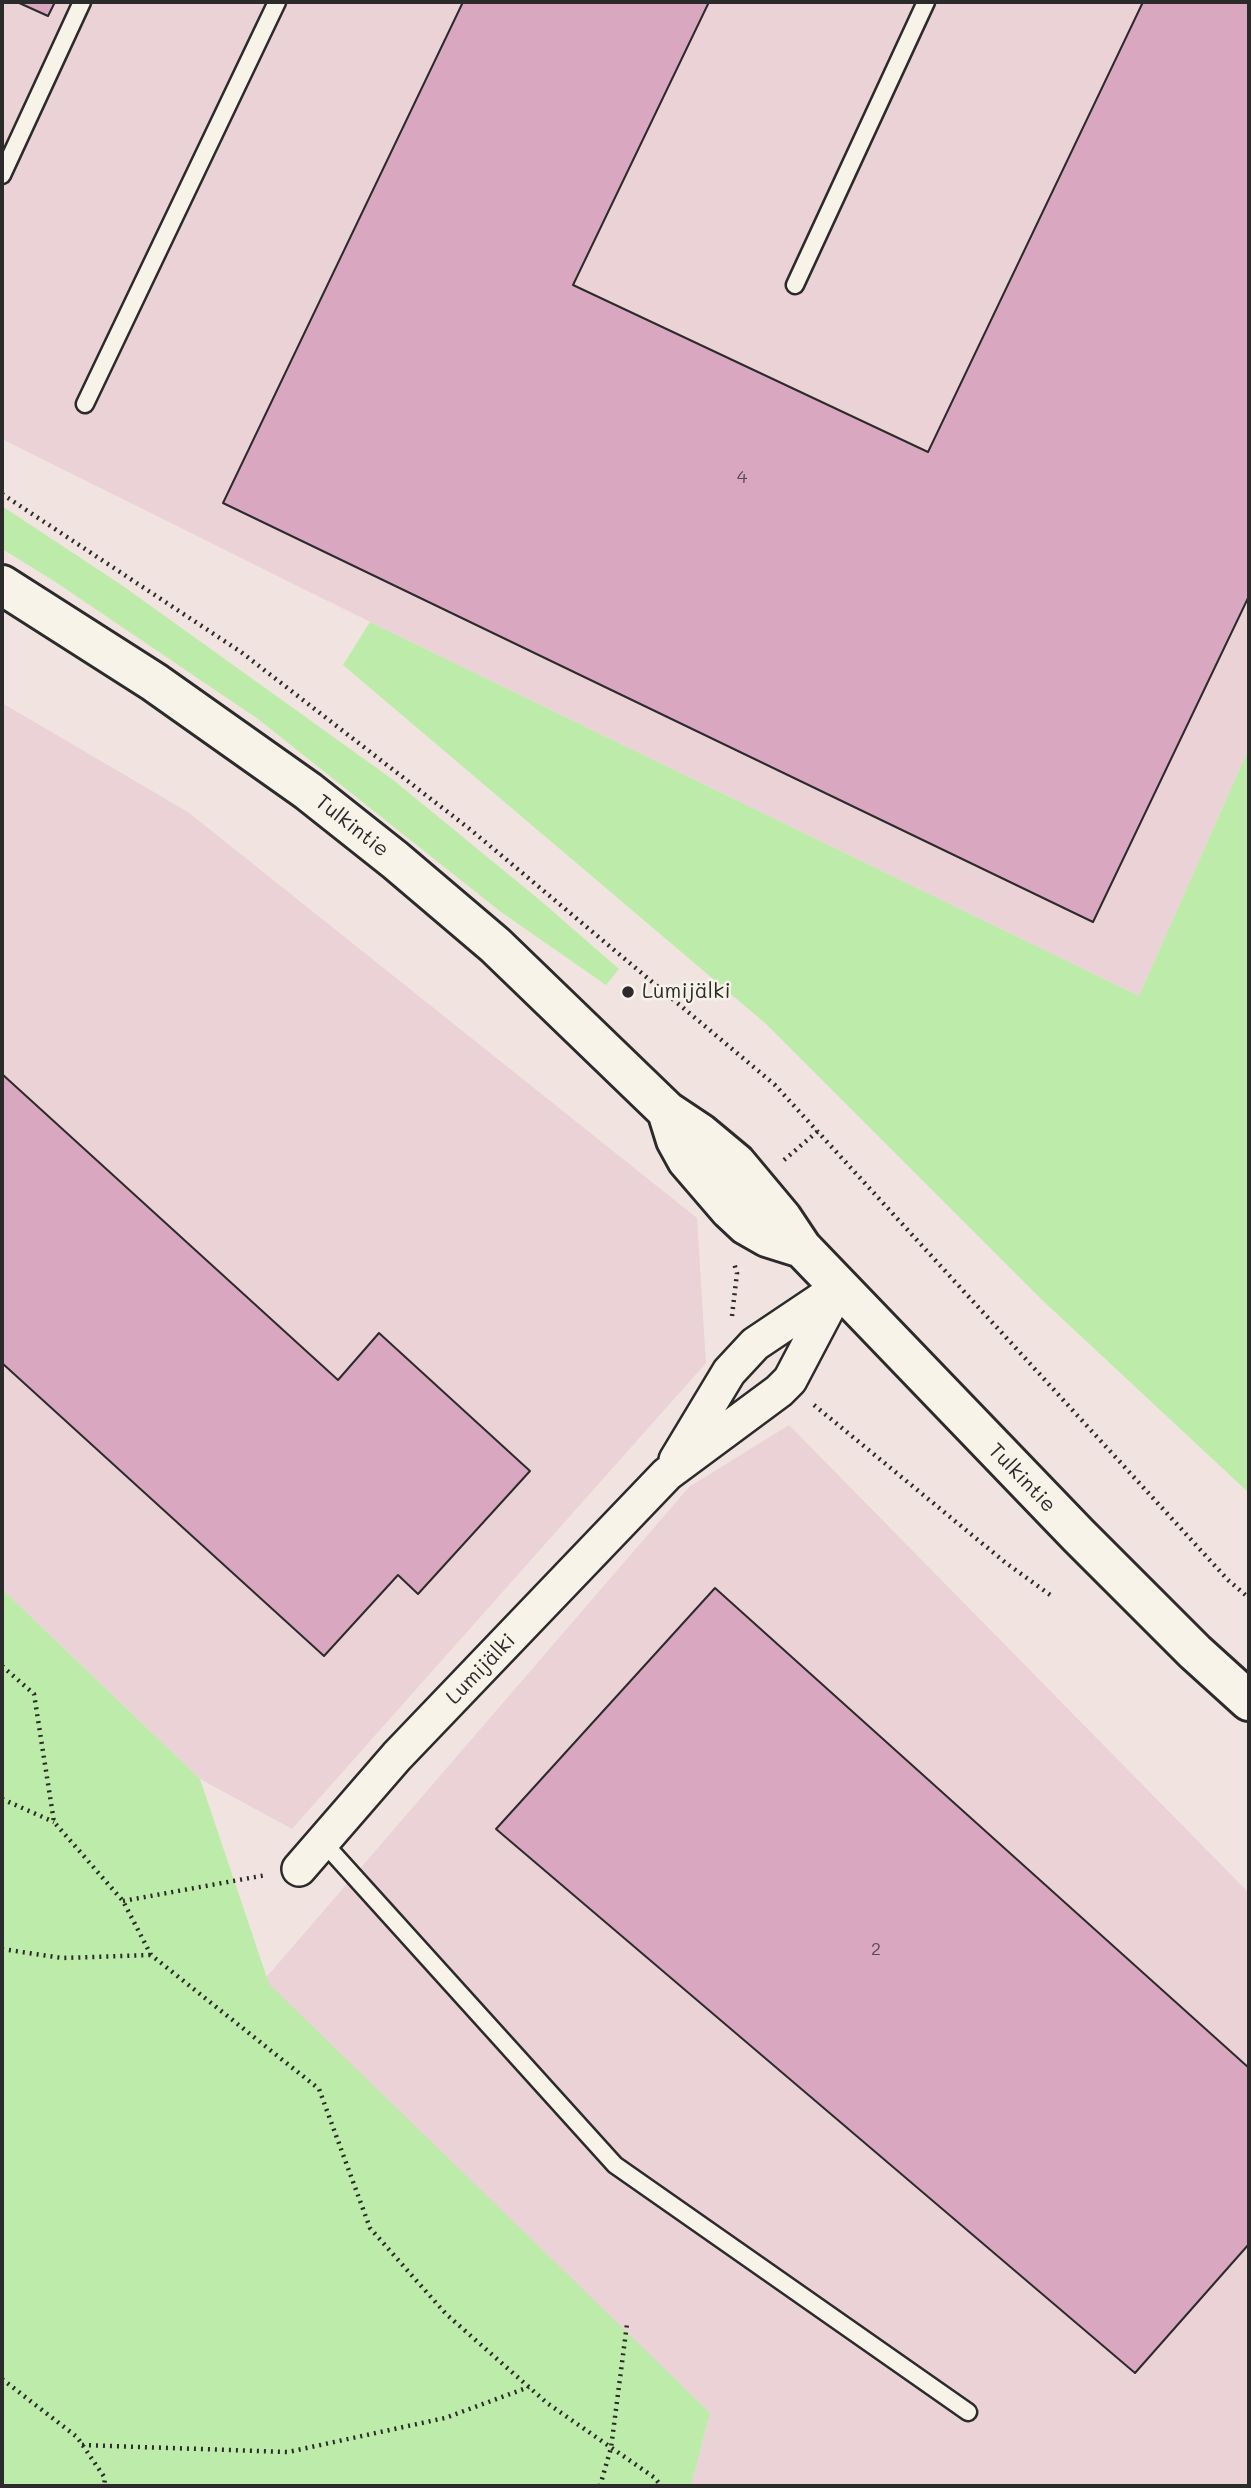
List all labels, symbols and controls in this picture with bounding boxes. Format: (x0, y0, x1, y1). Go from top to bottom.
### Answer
house number: 4 (737, 466, 747, 488)
street label: Tulkintie (310, 789, 394, 863)
place label: Lumijälki (642, 979, 731, 1005)
marker: Lumijälki (620, 984, 636, 1000)
street label: Tulkintie (983, 1438, 1061, 1518)
street label: Lumijälki (441, 1628, 521, 1710)
house number: 2 (871, 1938, 881, 1960)

